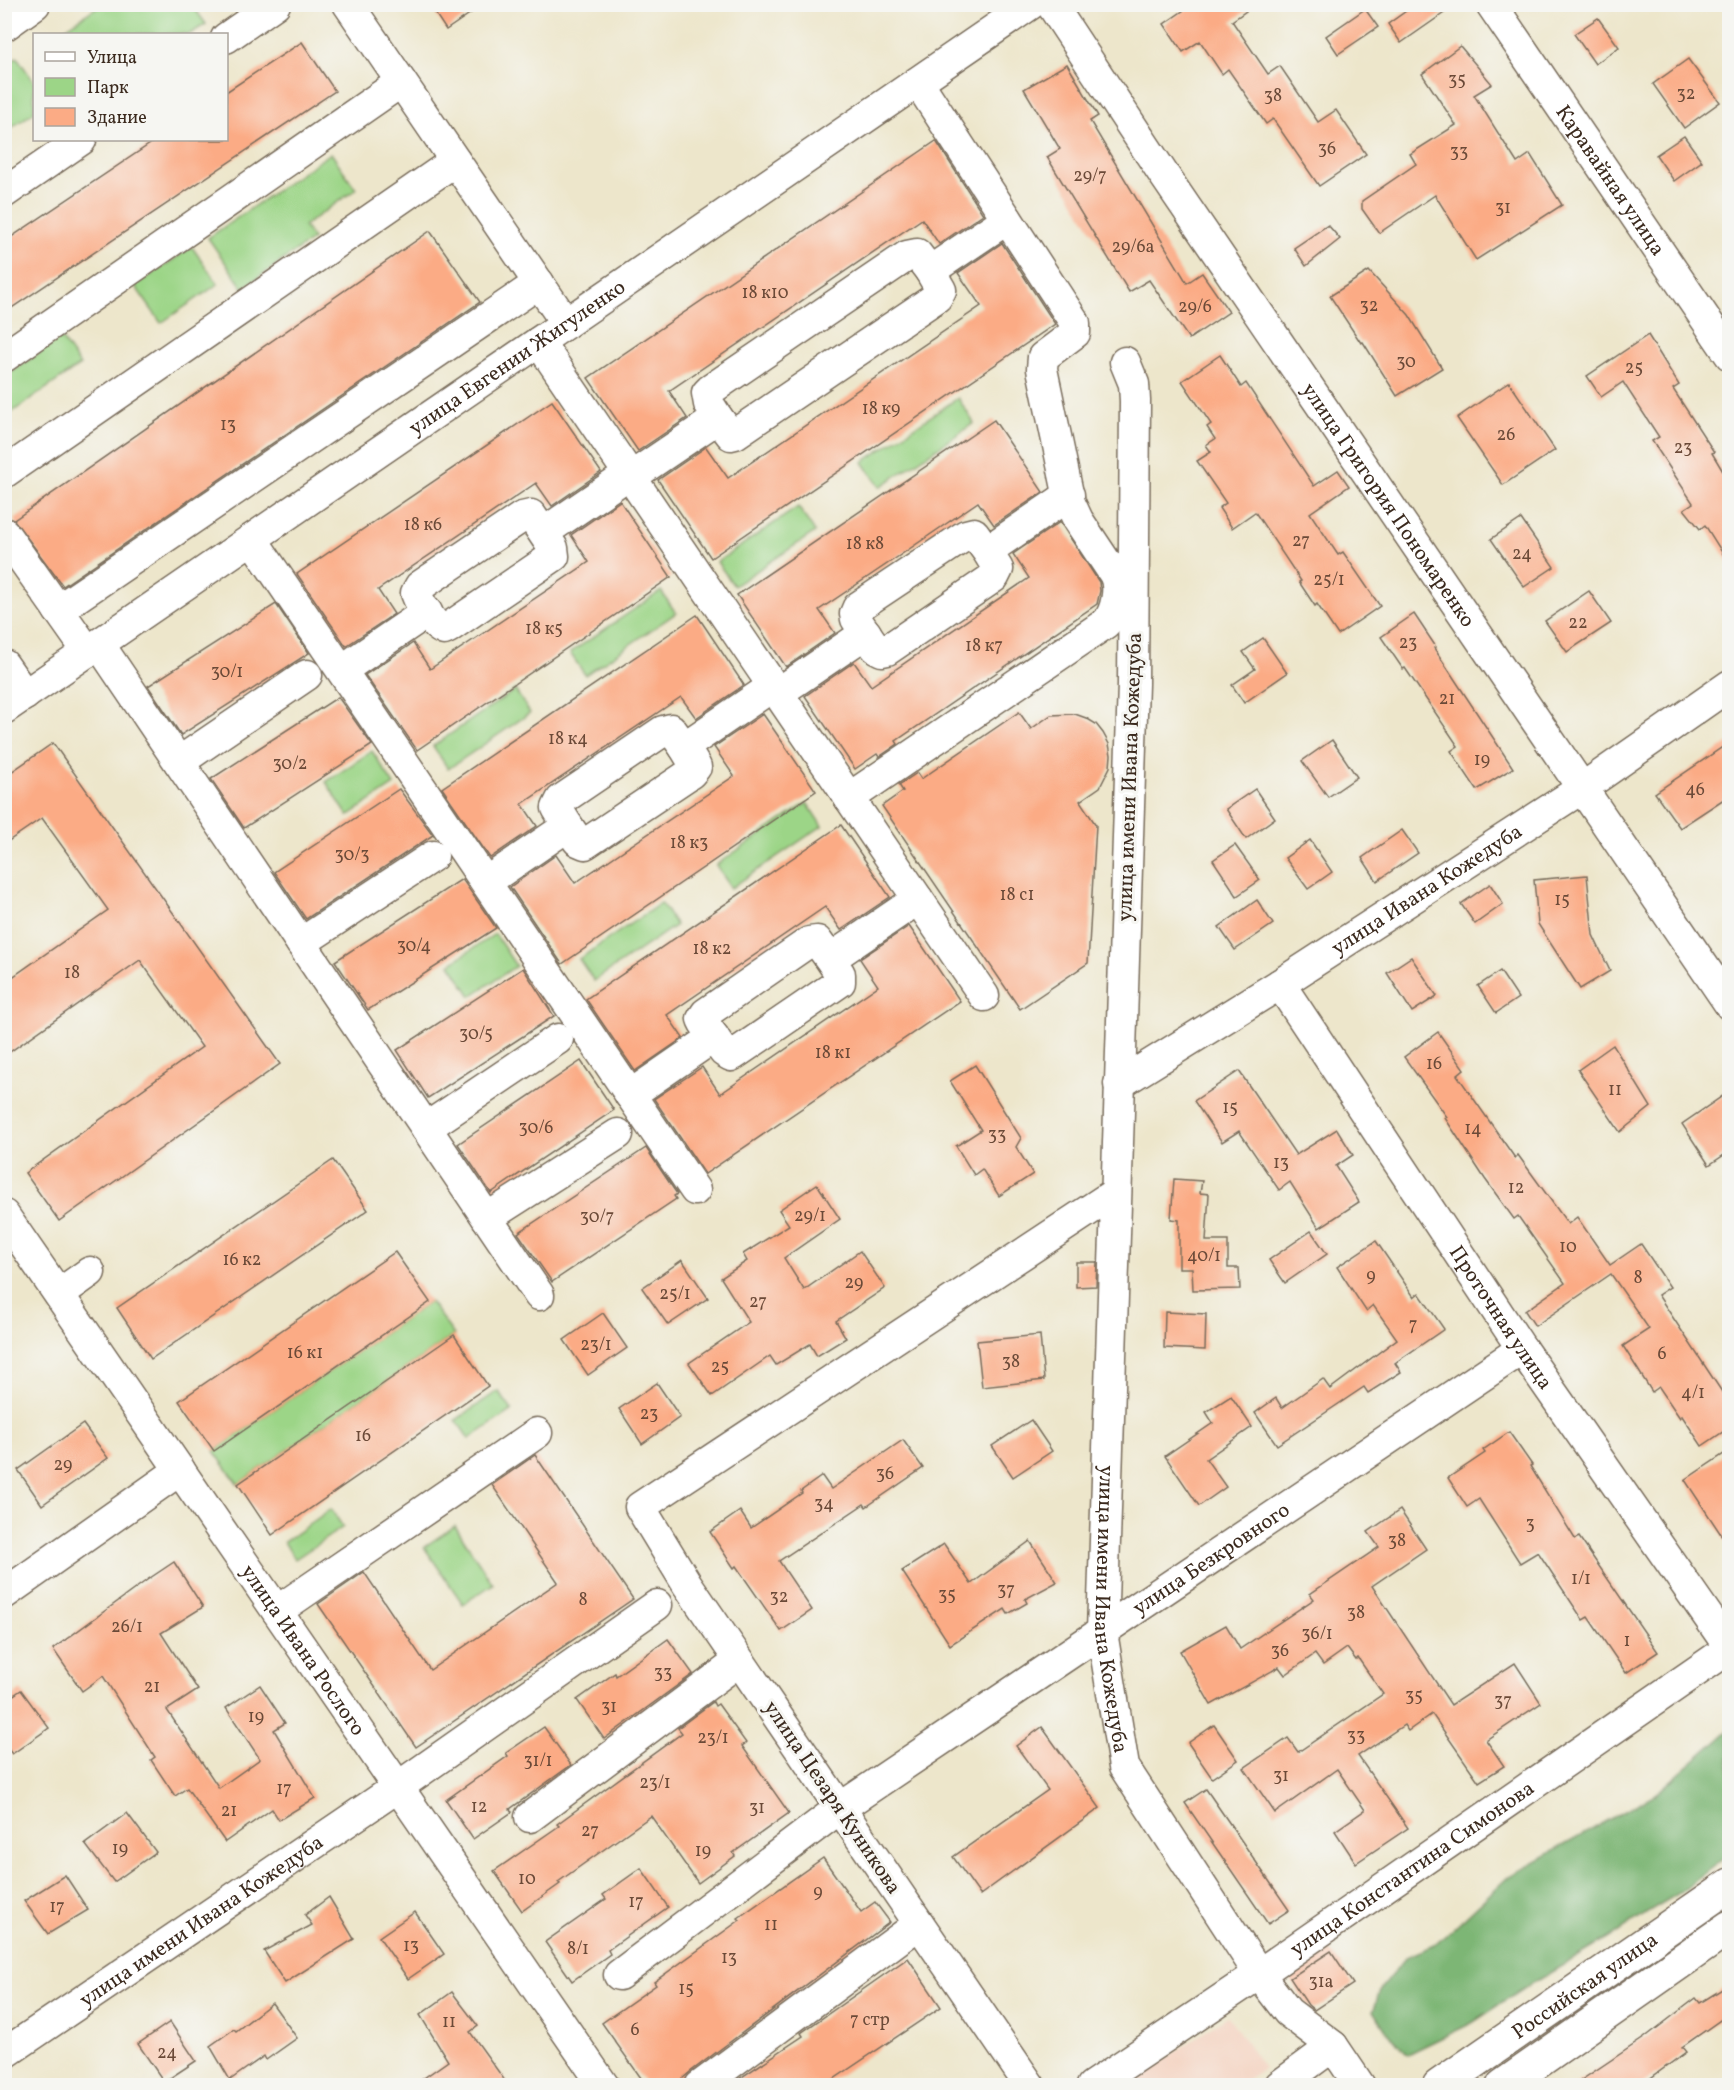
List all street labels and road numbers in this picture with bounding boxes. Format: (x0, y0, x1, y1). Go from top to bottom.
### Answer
street label: Каравайная улица (1548, 100, 1671, 262)
street label: улица Евгении Жигуленко (404, 274, 632, 443)
street label: улица Григория Пономаренко (1294, 377, 1481, 634)
street label: улица имени Ивана Кожедуба (1111, 632, 1150, 922)
street label: улица Ивана Кожедуба (1326, 818, 1528, 963)
street label: Проточная улица (1441, 1240, 1559, 1396)
street label: улица имени Ивана Кожедуба (1086, 1465, 1135, 1755)
street label: улица Безкровного (1127, 1496, 1296, 1623)
street label: улица Ивана Рослого (233, 1559, 372, 1742)
street label: улица Цезаря Куникова (756, 1695, 908, 1900)
street label: улица Константина Симонова (1285, 1775, 1541, 1964)
street label: улица имени Ивана Кожедуба (74, 1829, 330, 2015)
street label: Российская улица (1507, 1926, 1664, 2047)

